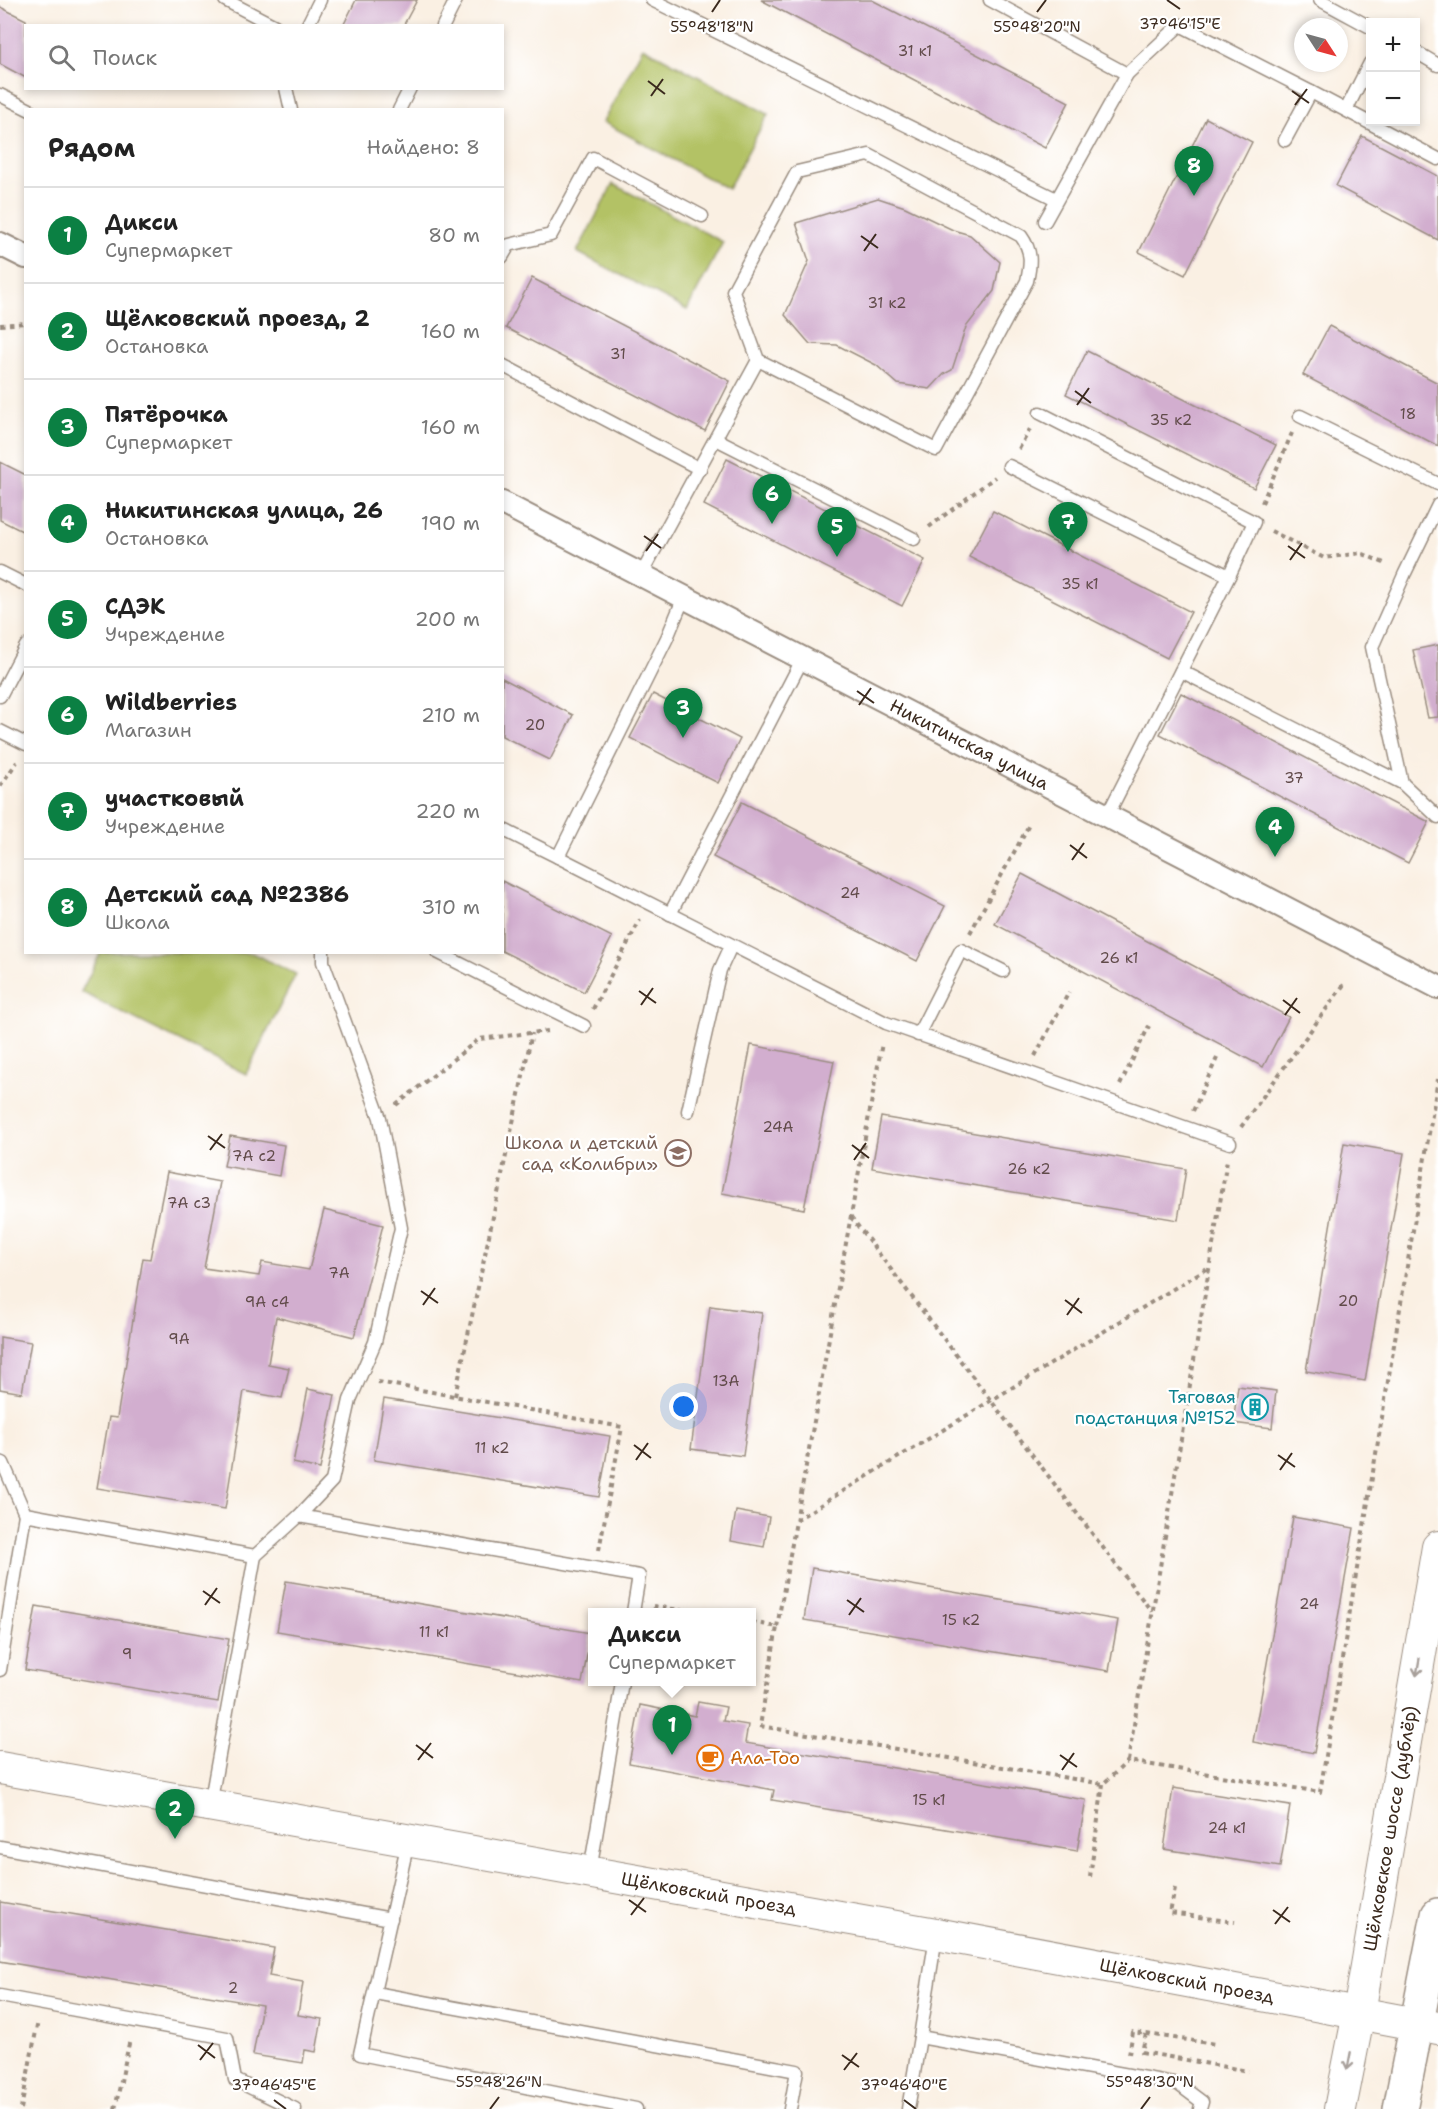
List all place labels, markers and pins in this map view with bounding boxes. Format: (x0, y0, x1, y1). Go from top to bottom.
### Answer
pin: 8 (1174, 146, 1214, 196)
pin: 6 (752, 474, 792, 524)
pin: 7 (1048, 502, 1088, 552)
pin: 5 (818, 508, 856, 557)
pin: 3 (664, 688, 702, 738)
pin: 4 (1256, 808, 1294, 857)
place label: Школа и детский сад «Колибри» (505, 1131, 658, 1176)
school or university icon: Школа и детский сад «Колибри» (663, 1138, 693, 1168)
place label: Тяговая подстанция №152 (1075, 1385, 1236, 1430)
building icon: Тяговая подстанция №152 (1240, 1392, 1270, 1422)
pin: 1 (652, 1706, 692, 1755)
cafe icon: Ала-Тоо (695, 1743, 725, 1773)
place label: Ала-Тоо (730, 1746, 800, 1770)
pin: 2 (156, 1790, 195, 1839)

